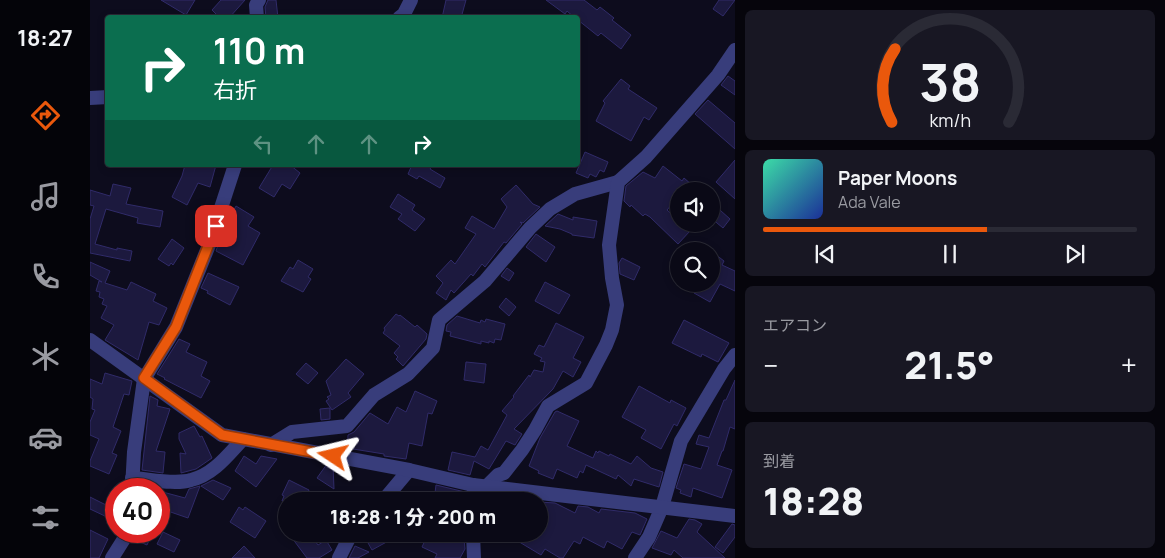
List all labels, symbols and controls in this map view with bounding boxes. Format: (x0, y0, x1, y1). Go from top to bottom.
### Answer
text: 18:27 (17, 23, 73, 53)
text: 110 m (213, 27, 305, 75)
icon: right (130, 35, 195, 100)
text: 38 (919, 46, 981, 117)
text: 右折 (213, 75, 257, 105)
icon: directions (28, 98, 63, 133)
text: km/h (929, 108, 971, 132)
icon: left (249, 130, 277, 158)
icon: ahead (302, 130, 330, 158)
icon: ahead (355, 130, 383, 158)
icon: right (408, 130, 436, 158)
text: Paper Moons (838, 165, 957, 191)
icon: music (28, 179, 63, 214)
map controls (670, 182, 720, 292)
button: sound (670, 182, 720, 232)
text: Ada Vale (838, 191, 901, 213)
pin (195, 205, 237, 247)
icon: arrive (202, 212, 230, 240)
icon: previous (811, 240, 839, 268)
icon: pause (936, 240, 964, 268)
icon: next (1061, 240, 1089, 268)
button: search (670, 242, 720, 292)
icon: phone (28, 259, 63, 294)
text: エアコン (763, 314, 827, 336)
text: 21.5° (904, 338, 995, 390)
icon: climate (28, 339, 63, 374)
text: − (763, 346, 778, 384)
text: + (1121, 346, 1137, 384)
icon: car (28, 420, 63, 455)
position arrow (306, 429, 358, 481)
text: 到着 (763, 450, 795, 472)
text: 18:28 (763, 474, 864, 526)
speed limit sign: 40 (105, 478, 170, 543)
icon: filters (28, 500, 63, 535)
text: 18:28 · 1 分 · 200 m (330, 504, 496, 530)

